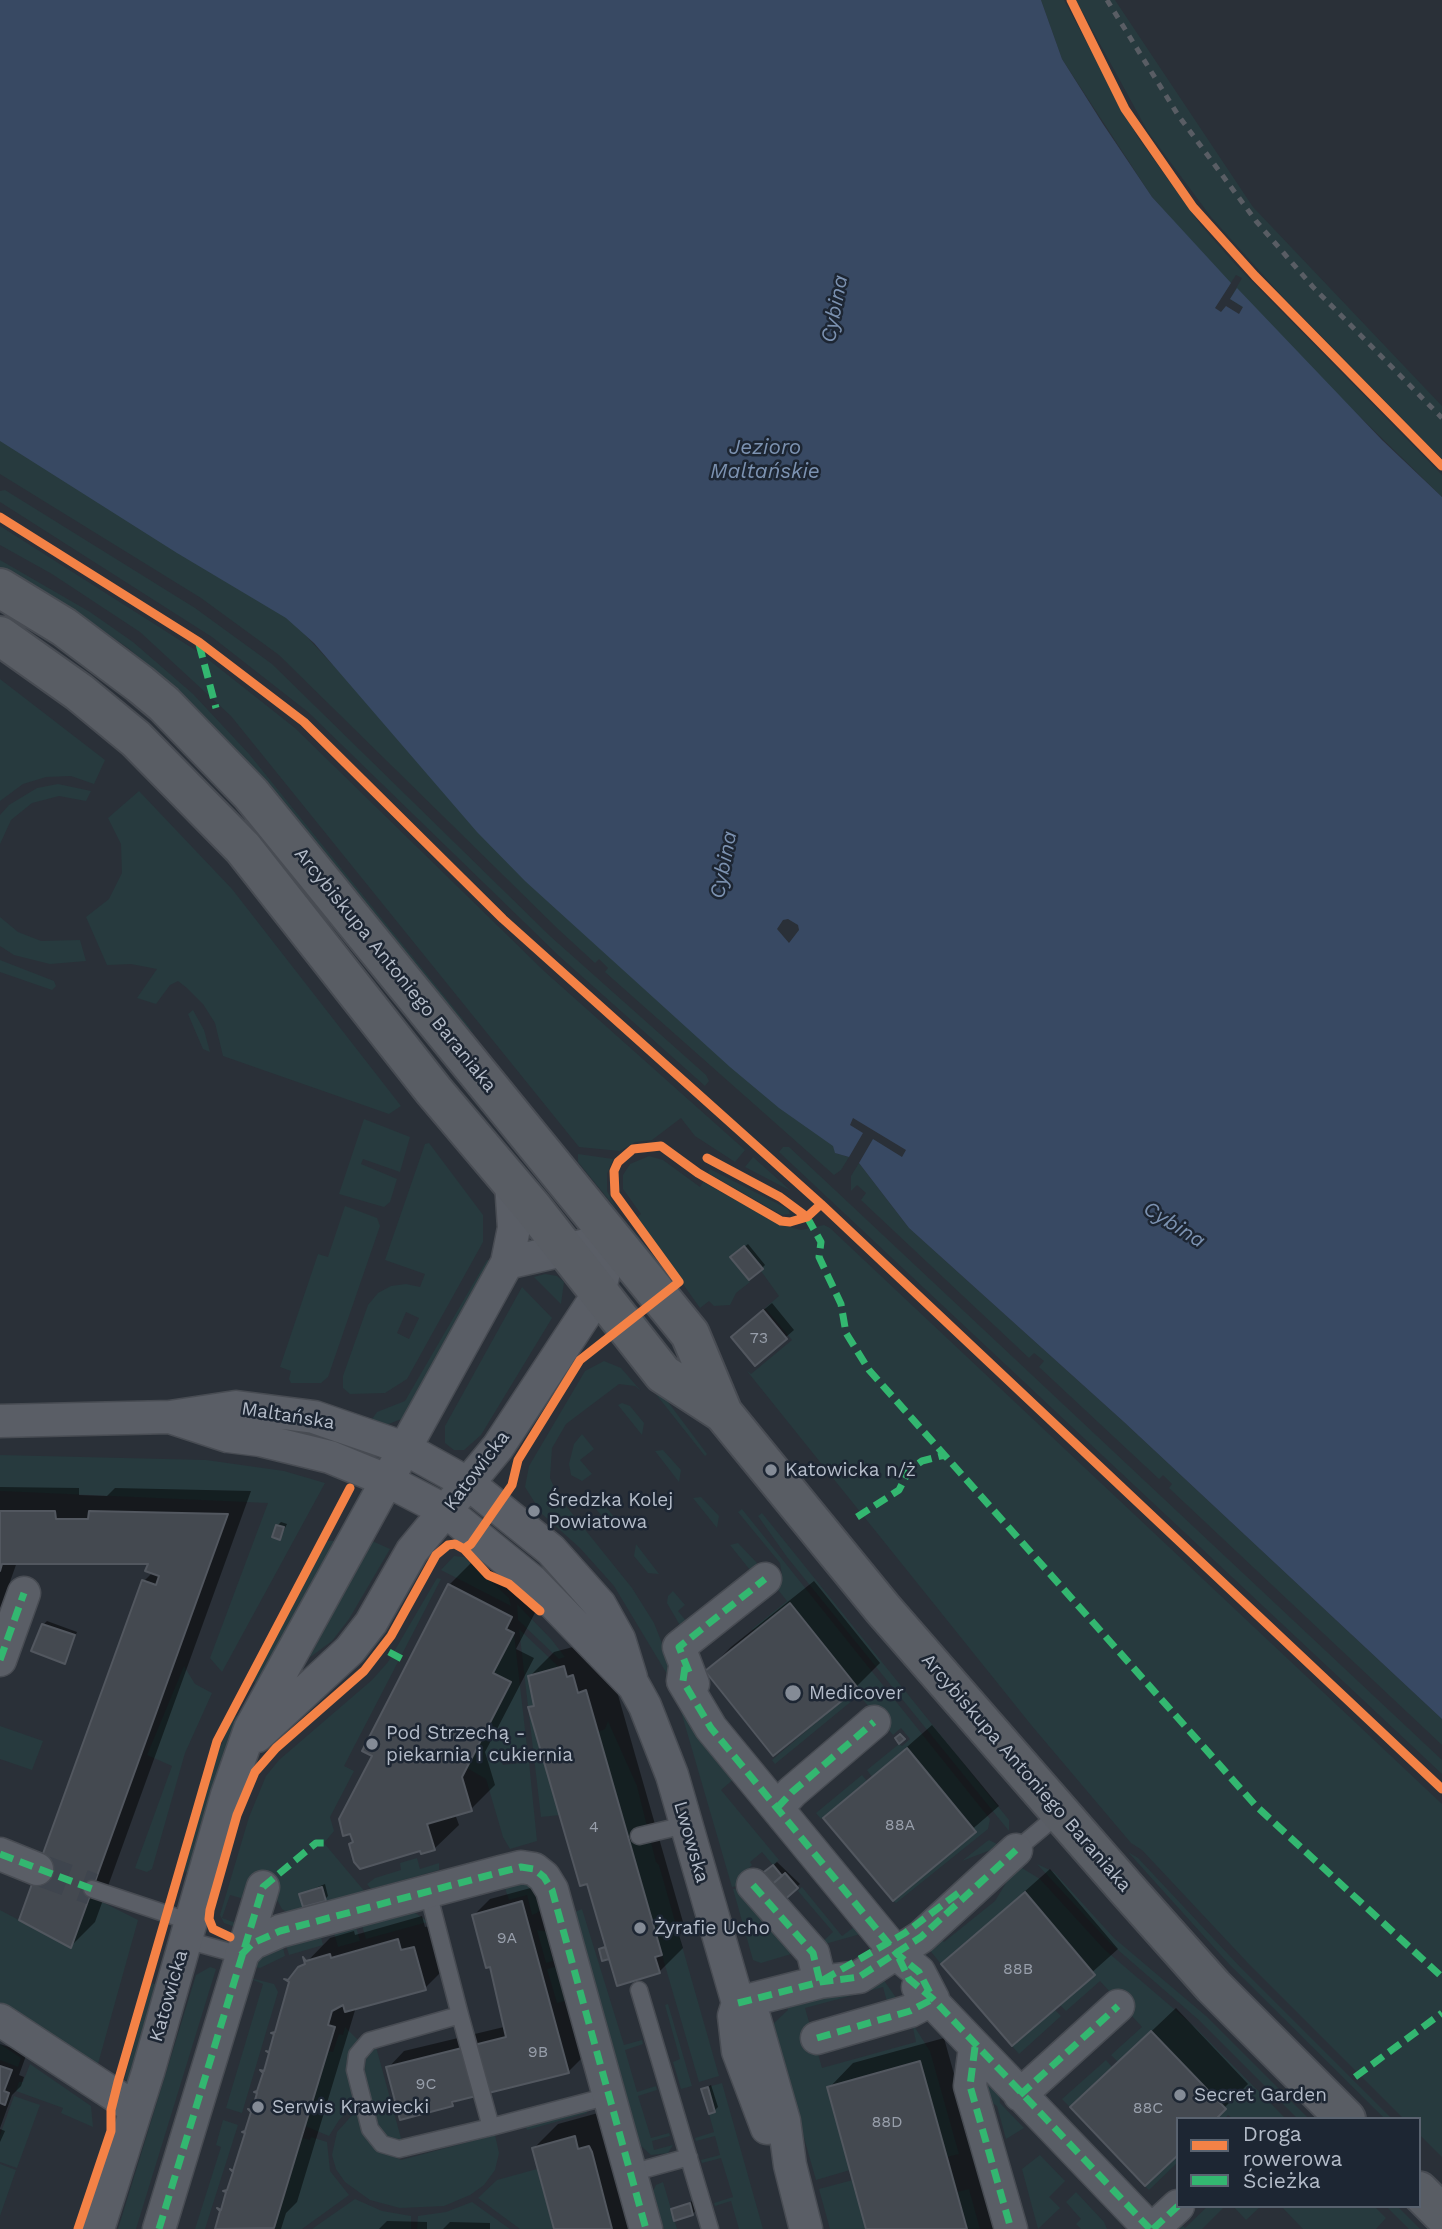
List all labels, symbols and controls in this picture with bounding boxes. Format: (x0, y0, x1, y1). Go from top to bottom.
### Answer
water label: Cybina (816, 273, 854, 345)
water label: Jezioro Maltańskie (710, 435, 820, 485)
water label: Cybina (705, 829, 743, 901)
street label: Arcybiskupa Antoniego Baraniaka (289, 843, 501, 1097)
water label: Cybina (1138, 1196, 1210, 1254)
house number: 73 (750, 1328, 768, 1348)
street label: Maltańska (240, 1397, 336, 1435)
street label: Katowicka (439, 1426, 515, 1516)
place label: Katowicka n/ż (785, 1459, 916, 1481)
marker: Katowicka n/ż (763, 1462, 779, 1478)
place label: Średzka Kolej Powiatowa (548, 1489, 673, 1533)
marker: Średzka Kolej Powiatowa (526, 1503, 542, 1519)
street label: Arcybiskupa Antoniego Baraniaka (916, 1649, 1136, 1897)
place label: Medicover (809, 1682, 904, 1704)
marker: Medicover (783, 1683, 803, 1703)
place label: Pod Strzechą - piekarnia i cukiernia (386, 1722, 573, 1766)
marker: Pod Strzechą - piekarnia i cukiernia (364, 1736, 380, 1752)
street label: Lwowska (669, 1799, 713, 1885)
house number: 88A (885, 1815, 915, 1835)
house number: 4 (589, 1817, 599, 1837)
place label: Żyrafie Ucho (654, 1917, 770, 1939)
marker: Żyrafie Ucho (632, 1920, 648, 1936)
house number: 9A (497, 1928, 517, 1948)
street label: Katowicka (145, 1947, 193, 2045)
house number: 88B (1003, 1959, 1033, 1979)
house number: 9B (528, 2042, 548, 2062)
house number: 9C (416, 2074, 436, 2094)
place label: Secret Garden (1194, 2084, 1327, 2106)
marker: Secret Garden (1172, 2087, 1188, 2103)
place label: Serwis Krawiecki (272, 2096, 429, 2118)
house number: 88C (1133, 2098, 1163, 2118)
marker: Serwis Krawiecki (250, 2099, 266, 2115)
house number: 88D (871, 2112, 903, 2132)
legend (1176, 2117, 1421, 2208)
text: Droga rowerowa (1243, 2121, 1342, 2171)
text: Ścieżka (1243, 2168, 1321, 2193)

